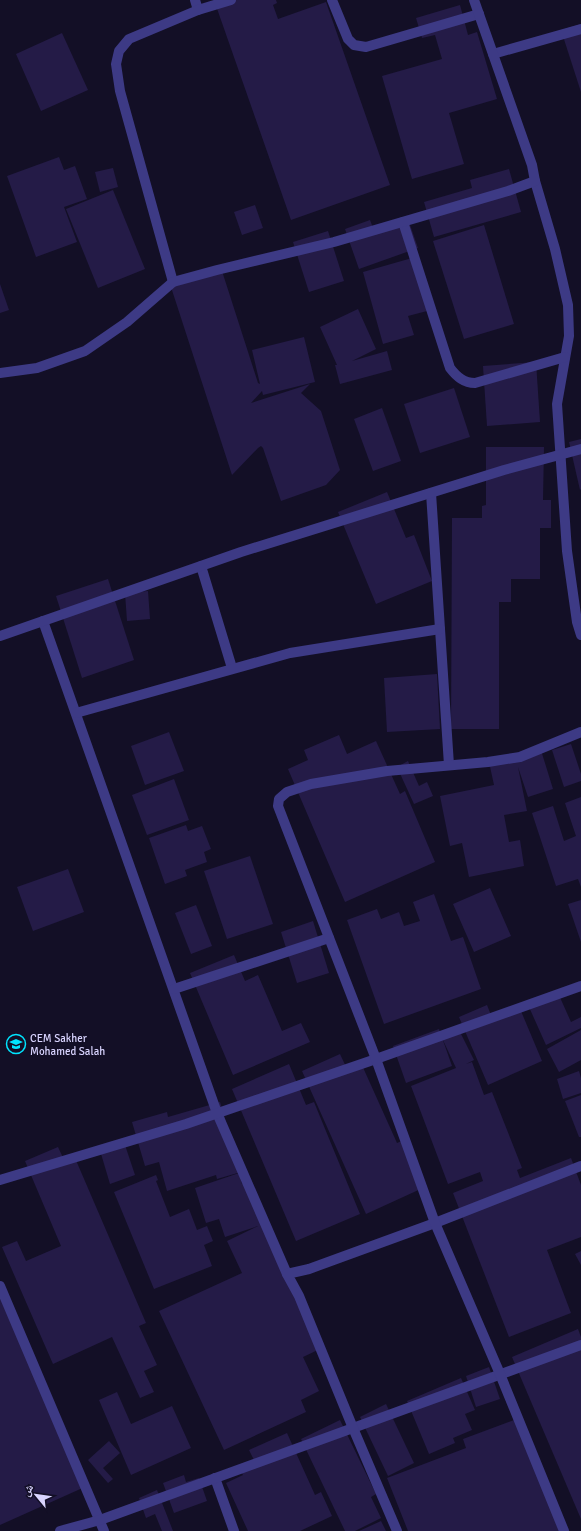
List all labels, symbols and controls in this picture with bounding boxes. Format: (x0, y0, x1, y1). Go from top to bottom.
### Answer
place label: CEM Sakher Mohamed Salah (30, 1032, 105, 1058)
school or university icon: CEM Sakher Mohamed Salah (5, 1033, 27, 1055)
north arrow (16, 1475, 56, 1515)
text: ش (19, 1482, 37, 1499)

